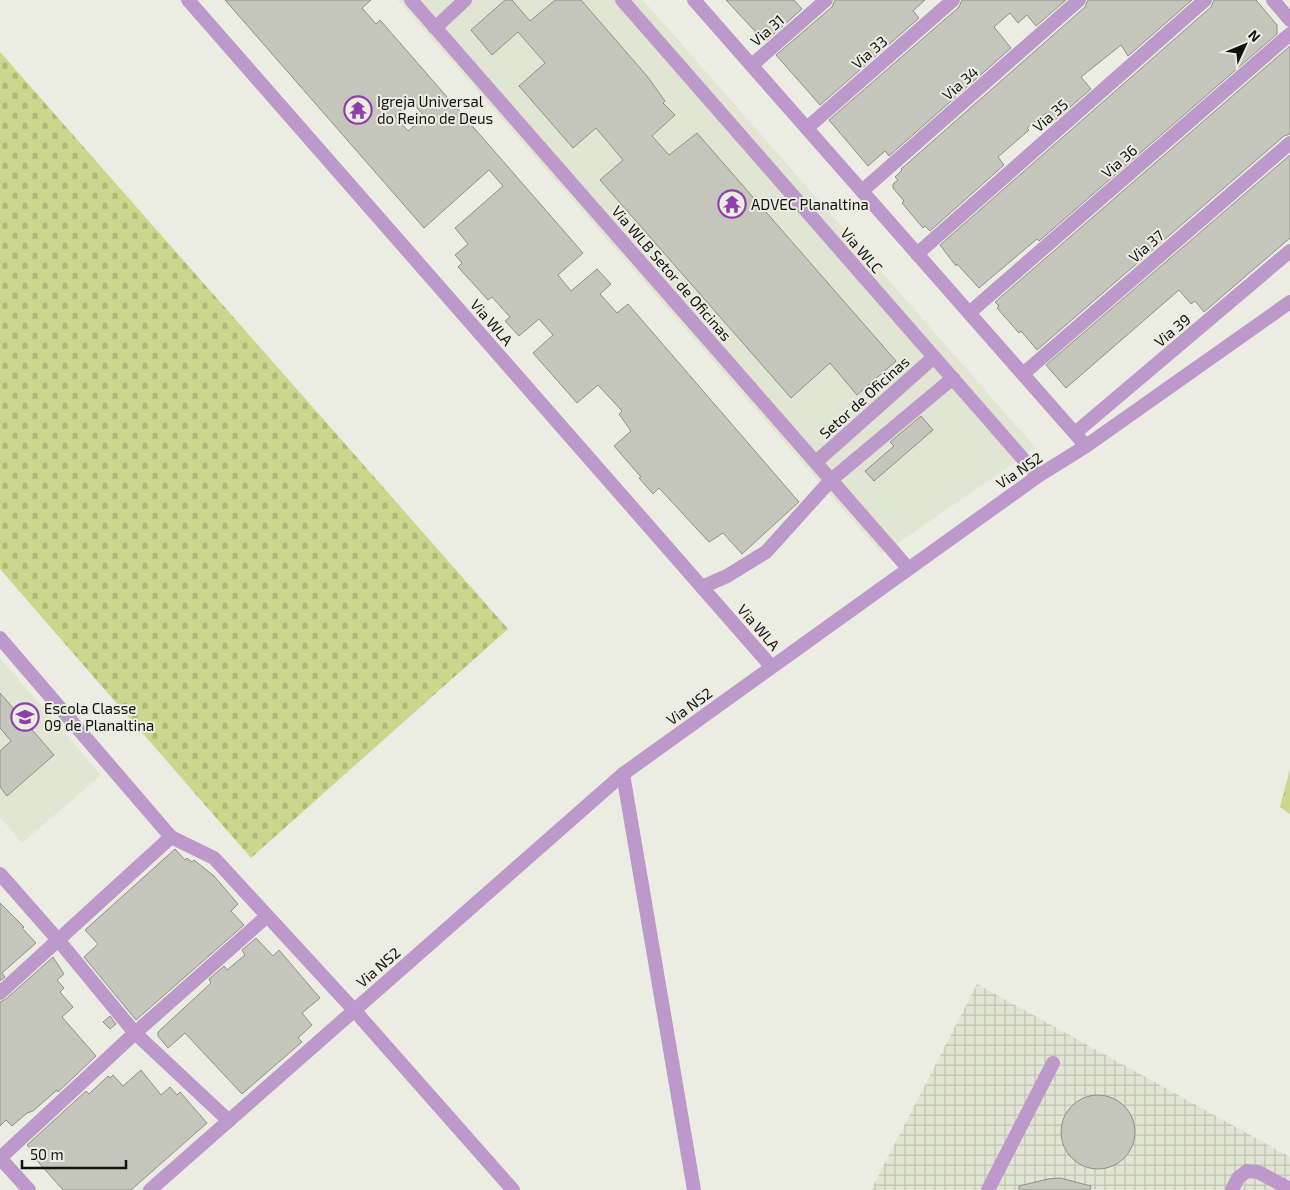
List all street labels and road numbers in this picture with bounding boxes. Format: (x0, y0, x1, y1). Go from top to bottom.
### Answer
street label: Via 31 (746, 10, 788, 50)
street label: Via 33 (848, 32, 890, 72)
street label: Via 34 (938, 62, 982, 104)
street label: Via 35 (1029, 95, 1071, 135)
street label: Via 36 (1097, 141, 1141, 181)
street label: Via WLB Setor de Oficinas (608, 202, 736, 344)
street label: Via WLC (837, 224, 887, 277)
street label: Via 37 (1125, 226, 1167, 266)
street label: Via WLA (467, 295, 517, 349)
street label: Via 39 (1150, 310, 1194, 350)
street label: Setor de Oficinas (815, 352, 913, 442)
street label: Via NS2 (992, 448, 1046, 492)
street label: Via WLA (734, 600, 784, 654)
street label: Via NS2 (663, 683, 715, 729)
street label: Via NS2 (353, 943, 403, 991)

